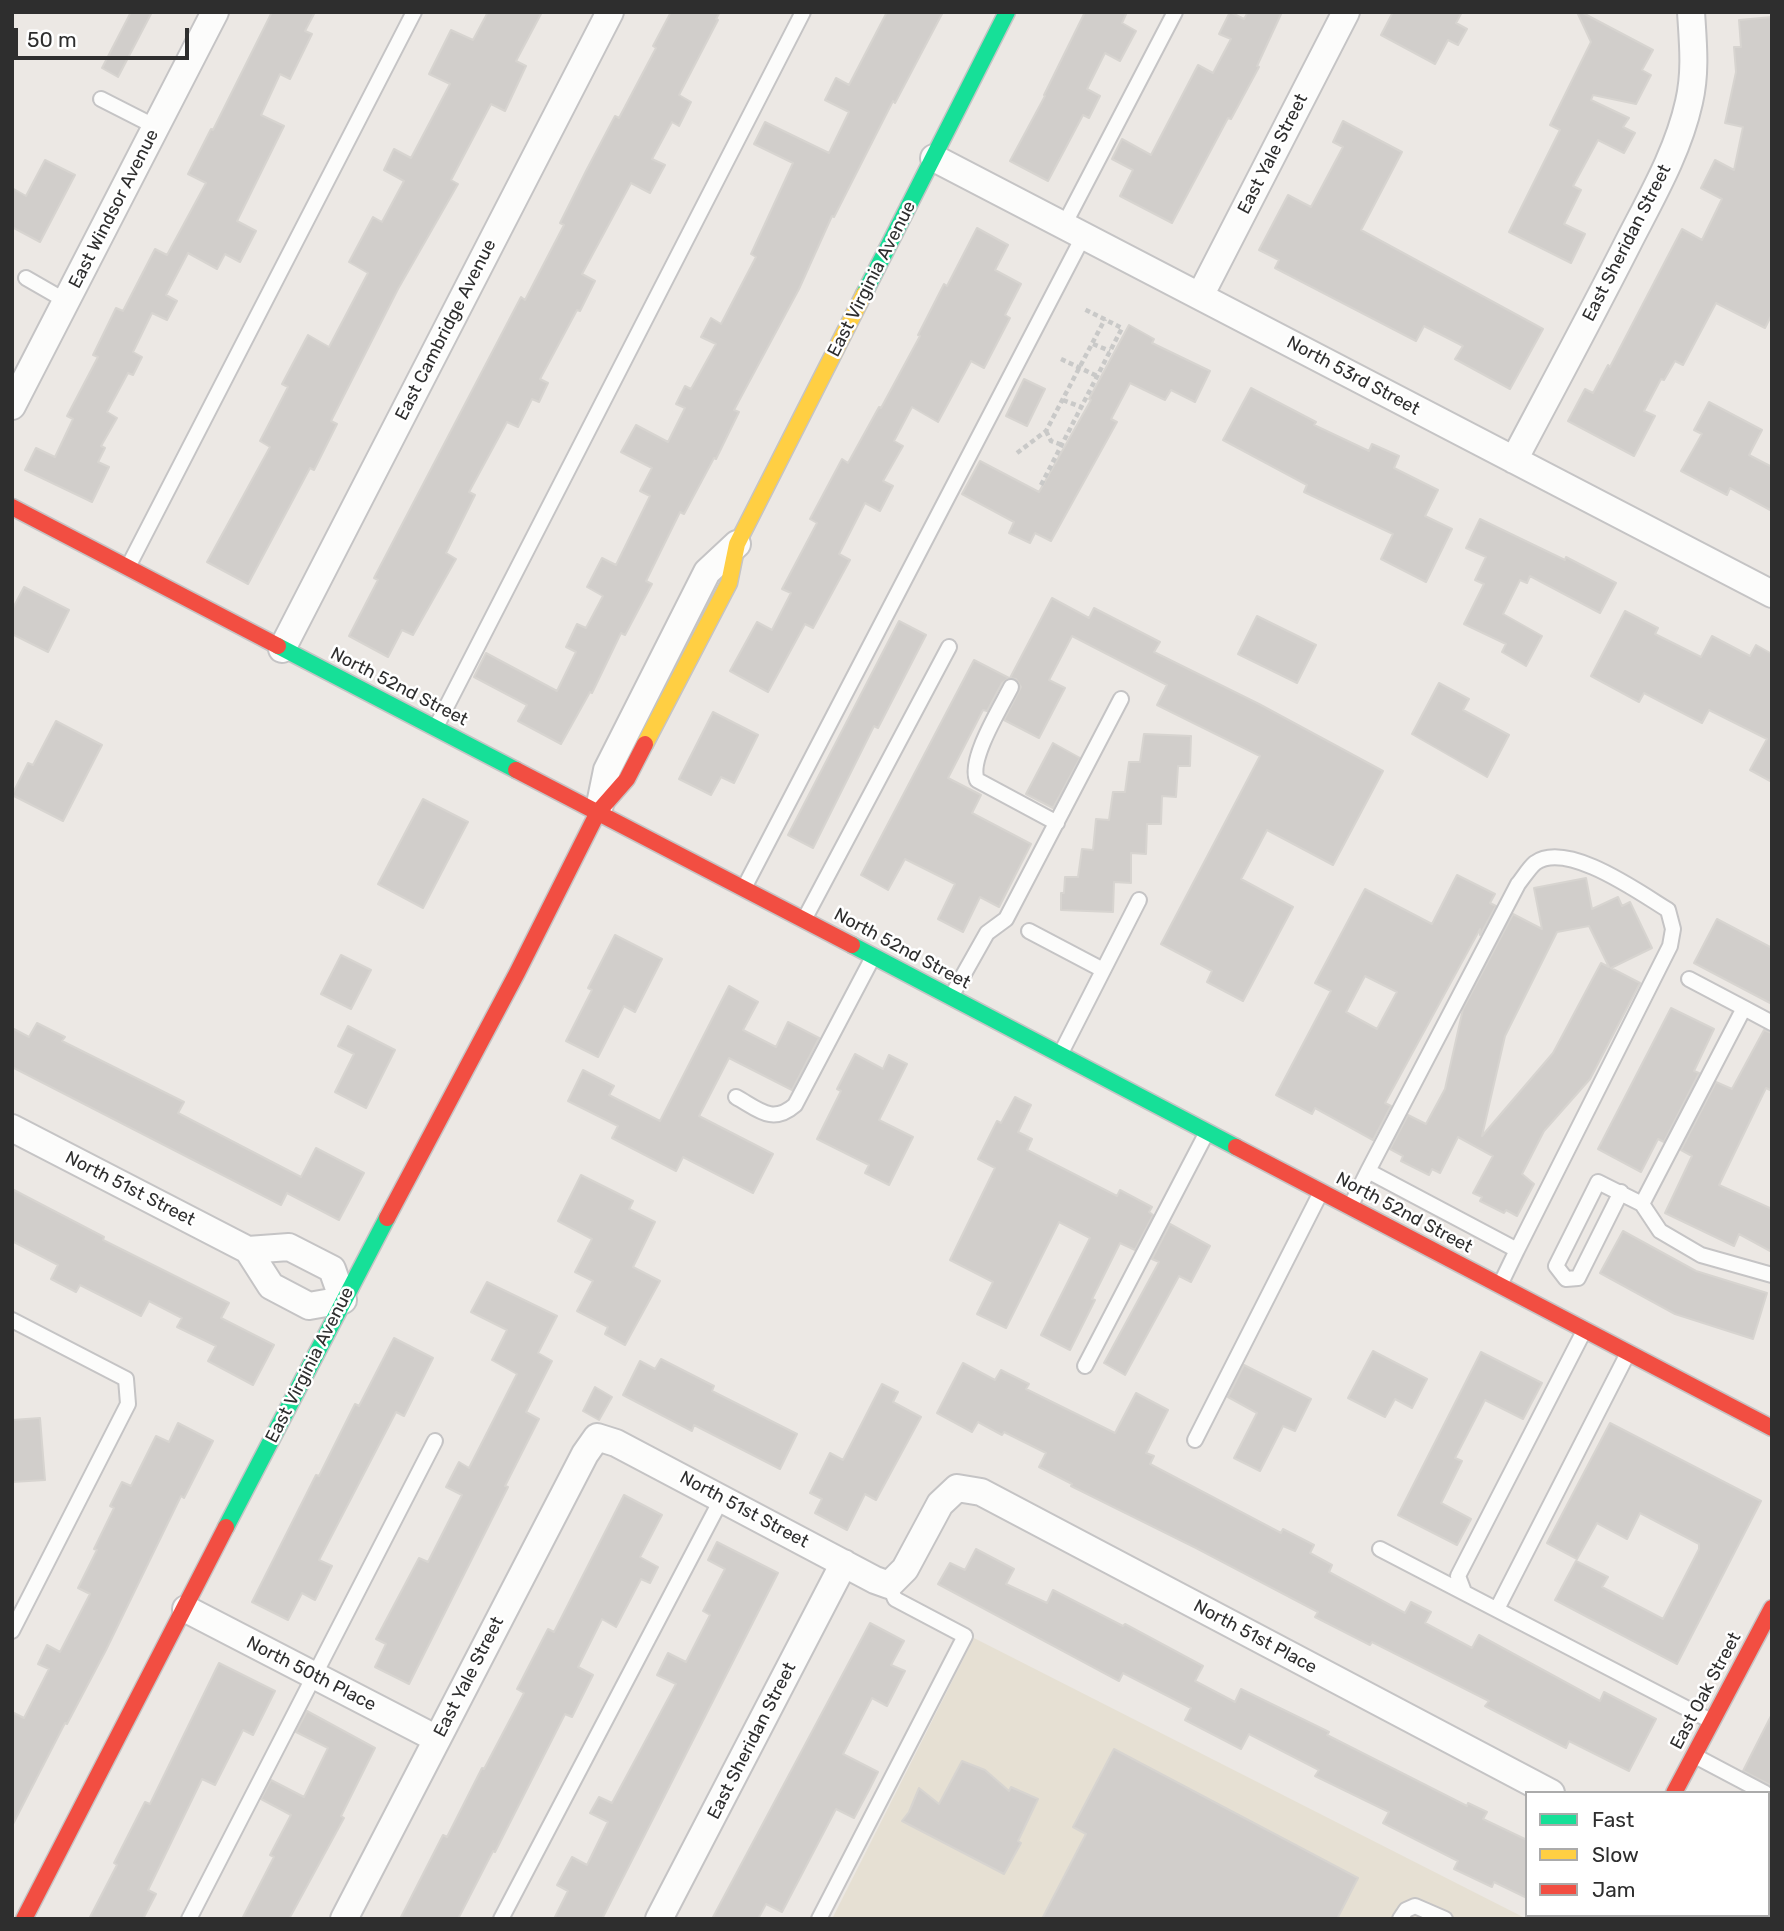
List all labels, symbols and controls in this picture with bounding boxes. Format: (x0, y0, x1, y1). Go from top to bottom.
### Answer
scale bar (18, 14, 192, 58)
text: 50 m (27, 27, 77, 52)
street label: East Yale Street (1233, 90, 1313, 218)
street label: East Windsor Avenue (65, 126, 163, 292)
street label: East Sheridan Street (1578, 161, 1676, 325)
street label: East Virginia Avenue (823, 197, 921, 361)
street label: East Cambridge Avenue (391, 236, 501, 424)
street label: North 53rd Street (1283, 332, 1423, 420)
street label: North 52nd Street (327, 643, 471, 731)
street label: North 52nd Street (830, 904, 974, 994)
street label: North 51st Street (61, 1147, 199, 1231)
street label: North 52nd Street (1332, 1168, 1476, 1258)
street label: East Virginia Avenue (261, 1283, 359, 1447)
street label: North 51st Street (676, 1467, 812, 1553)
street label: North 51st Place (1190, 1595, 1320, 1679)
street label: East Yale Street (429, 1613, 509, 1741)
street label: East Oak Street (1666, 1629, 1746, 1753)
street label: North 50th Place (243, 1632, 379, 1716)
street label: East Sheridan Street (703, 1659, 801, 1823)
legend (1525, 1791, 1770, 1917)
text: Fast (1592, 1807, 1634, 1832)
text: Slow (1592, 1842, 1639, 1867)
text: Jam (1592, 1877, 1636, 1902)

